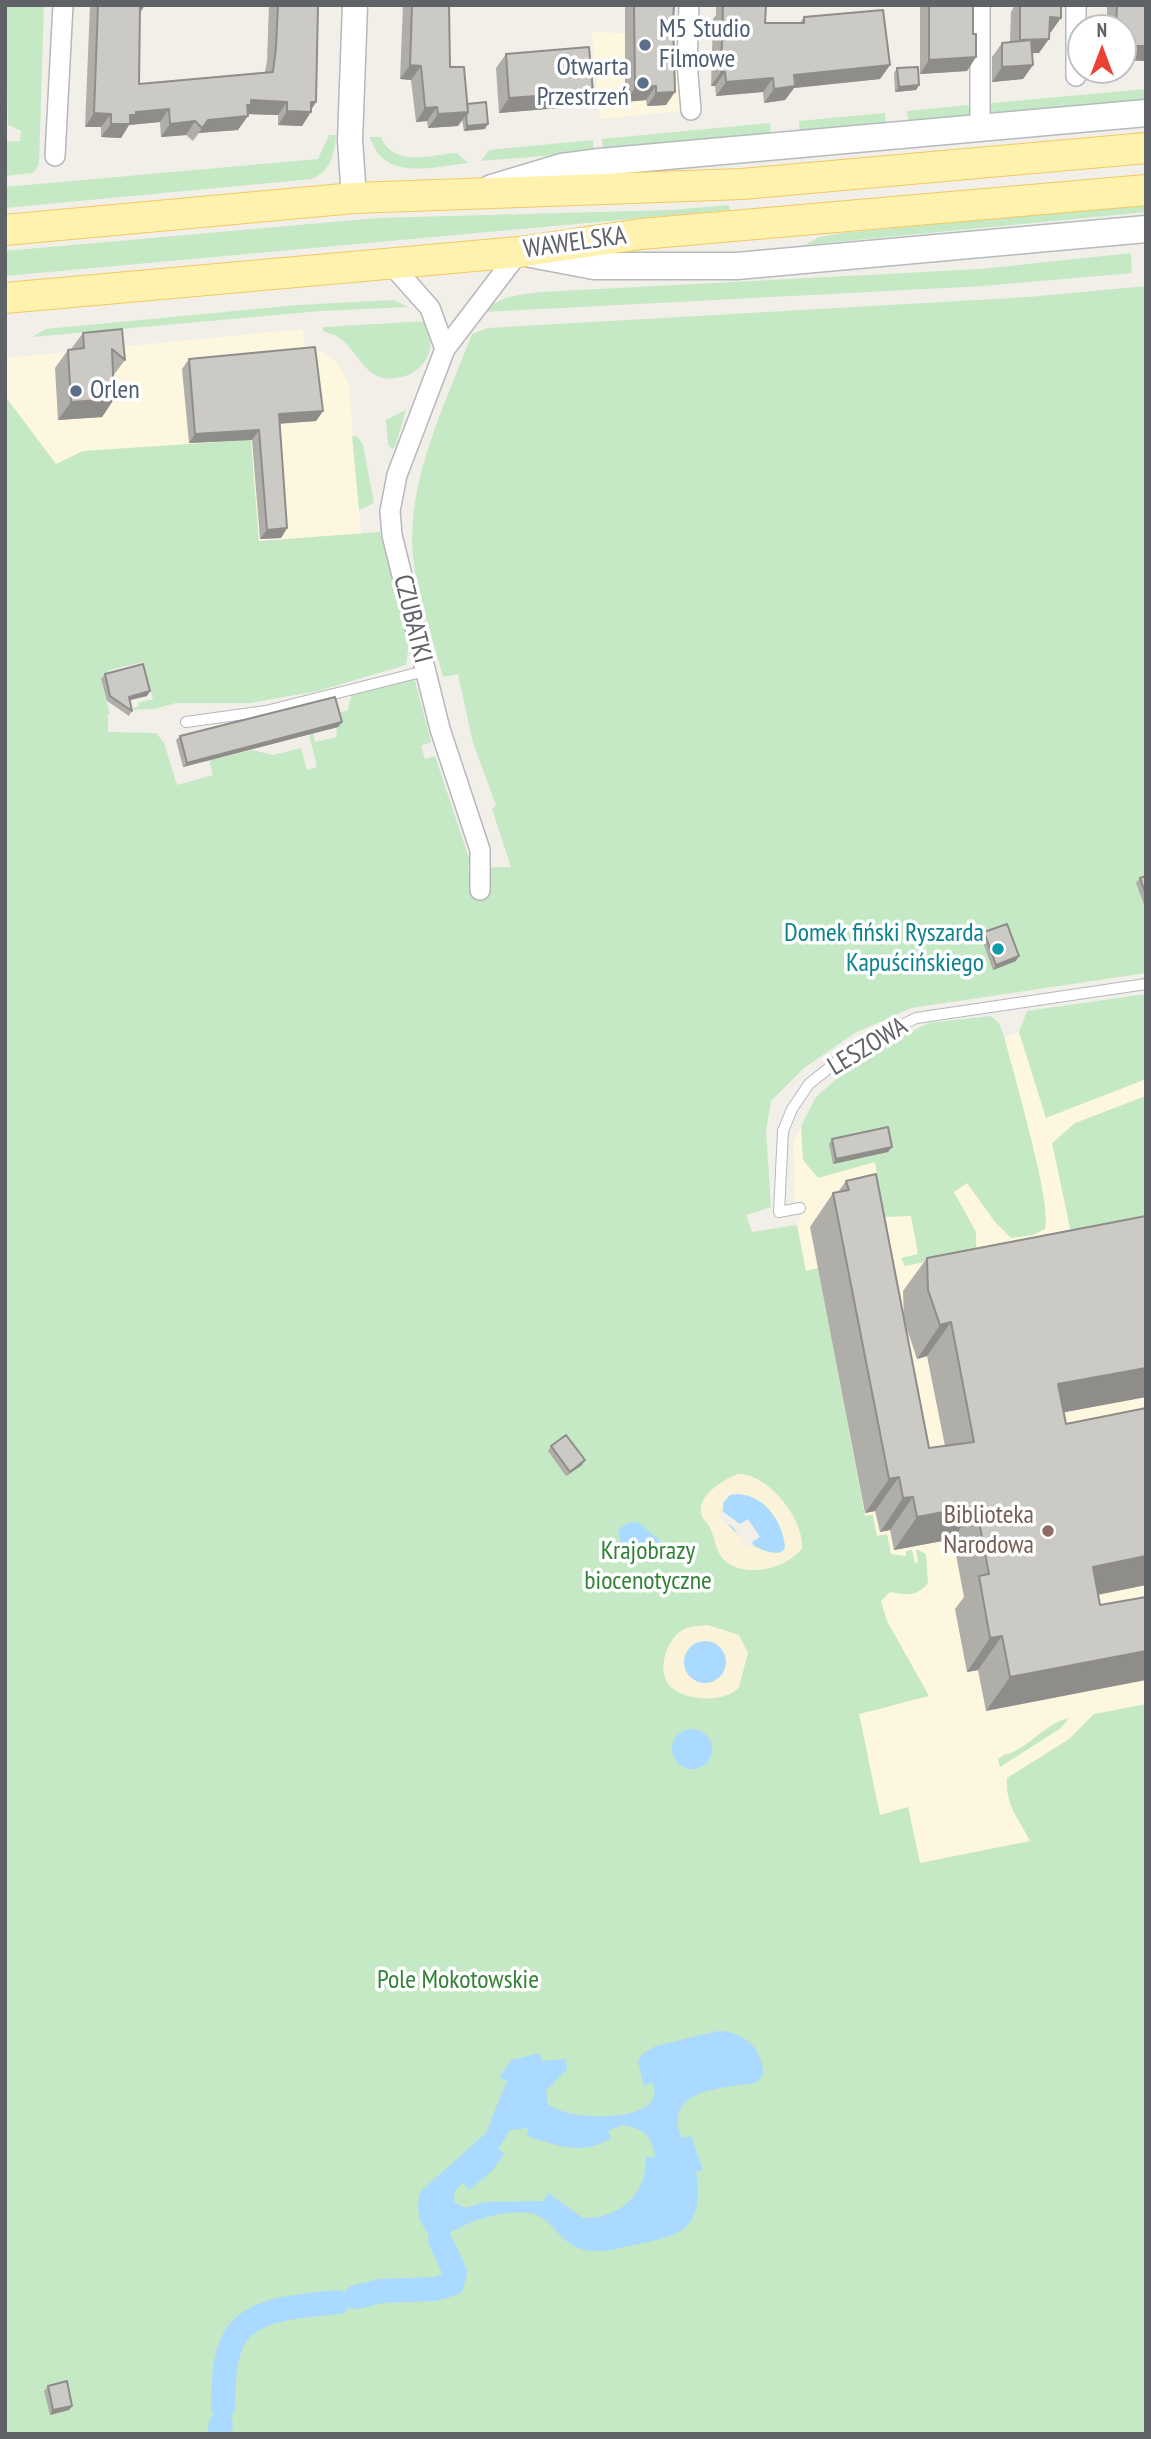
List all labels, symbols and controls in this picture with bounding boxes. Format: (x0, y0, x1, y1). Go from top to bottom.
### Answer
place label: M5 Studio Filmowe (659, 14, 750, 76)
north arrow (1067, 14, 1137, 84)
text: N (1097, 18, 1107, 42)
marker: M5 Studio Filmowe (637, 37, 653, 53)
place label: Otwarta Przestrzeń (537, 52, 629, 114)
marker: Otwarta Przestrzeń (635, 75, 651, 91)
street label: WAWELSKA (522, 220, 628, 266)
place label: Orlen (90, 375, 140, 407)
marker: Orlen (68, 383, 84, 399)
street label: CZUBATKI (386, 572, 438, 666)
place label: Domek fiński Ryszarda Kapuścińskiego (784, 918, 984, 979)
marker: Domek fiński Ryszarda Kapuścińskiego (990, 941, 1006, 957)
street label: LESZOWA (823, 1011, 913, 1083)
place label: Biblioteka Narodowa (943, 1500, 1034, 1562)
marker: Biblioteka Narodowa (1040, 1523, 1056, 1539)
park label: Krajobrazy biocenotyczne (584, 1536, 712, 1598)
park label: Pole Mokotowskie (377, 1965, 539, 1997)

